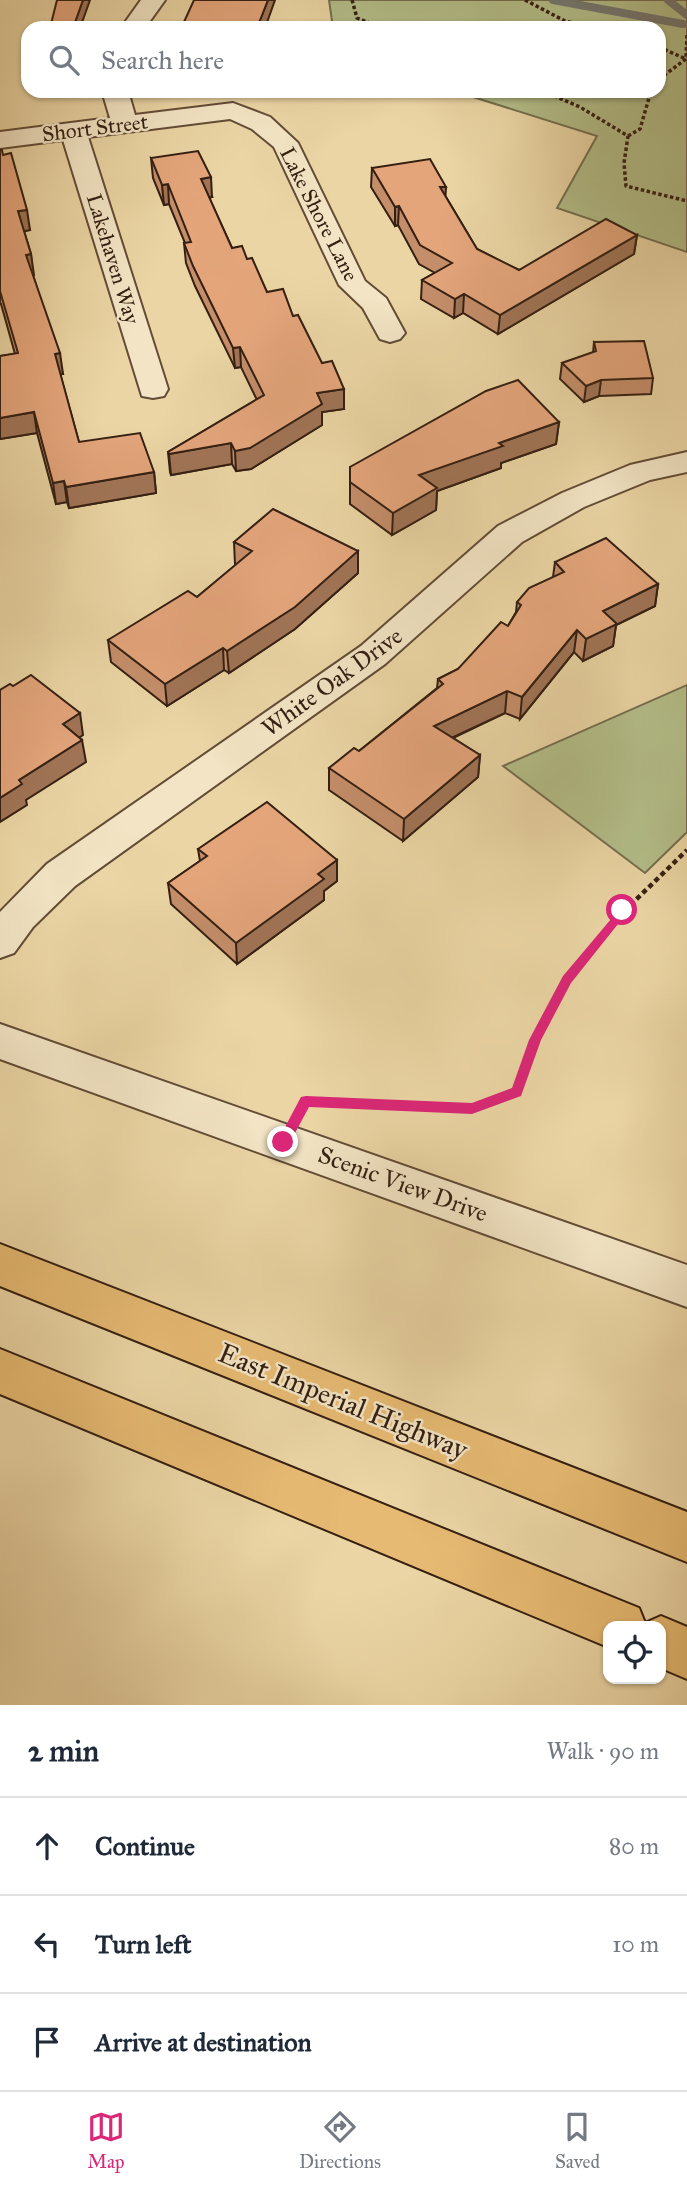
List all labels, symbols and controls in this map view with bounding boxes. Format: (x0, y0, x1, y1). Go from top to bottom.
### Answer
search box (21, 21, 666, 98)
icon: search (45, 41, 83, 79)
text: Search here (101, 44, 224, 76)
street label: Short Street (41, 109, 150, 147)
street label: Lake Shore Lane (274, 143, 364, 286)
street label: Lakehaven Way (81, 191, 145, 328)
street label: White Oak Drive (256, 621, 408, 743)
route start (606, 894, 637, 925)
route end (267, 1126, 298, 1157)
street label: Scenic View Drive (314, 1139, 492, 1229)
street label: East Imperial Highway (213, 1335, 474, 1467)
map controls (603, 1621, 666, 1684)
button: locate (603, 1621, 666, 1684)
text: 2 min (28, 1733, 99, 1769)
text: Walk · 90 m (547, 1737, 659, 1765)
icon: ahead (28, 1827, 66, 1865)
text: Continue (95, 1830, 195, 1862)
text: 80 m (609, 1832, 659, 1860)
icon: left (28, 1925, 66, 1963)
text: Turn left (95, 1928, 191, 1960)
text: 10 m (612, 1930, 659, 1958)
icon: arrive (28, 2023, 66, 2061)
text: Arrive at destination (95, 2026, 312, 2058)
tab: Map (87, 2108, 125, 2173)
tab: Directions (299, 2108, 381, 2173)
tab: Saved (555, 2108, 600, 2173)

